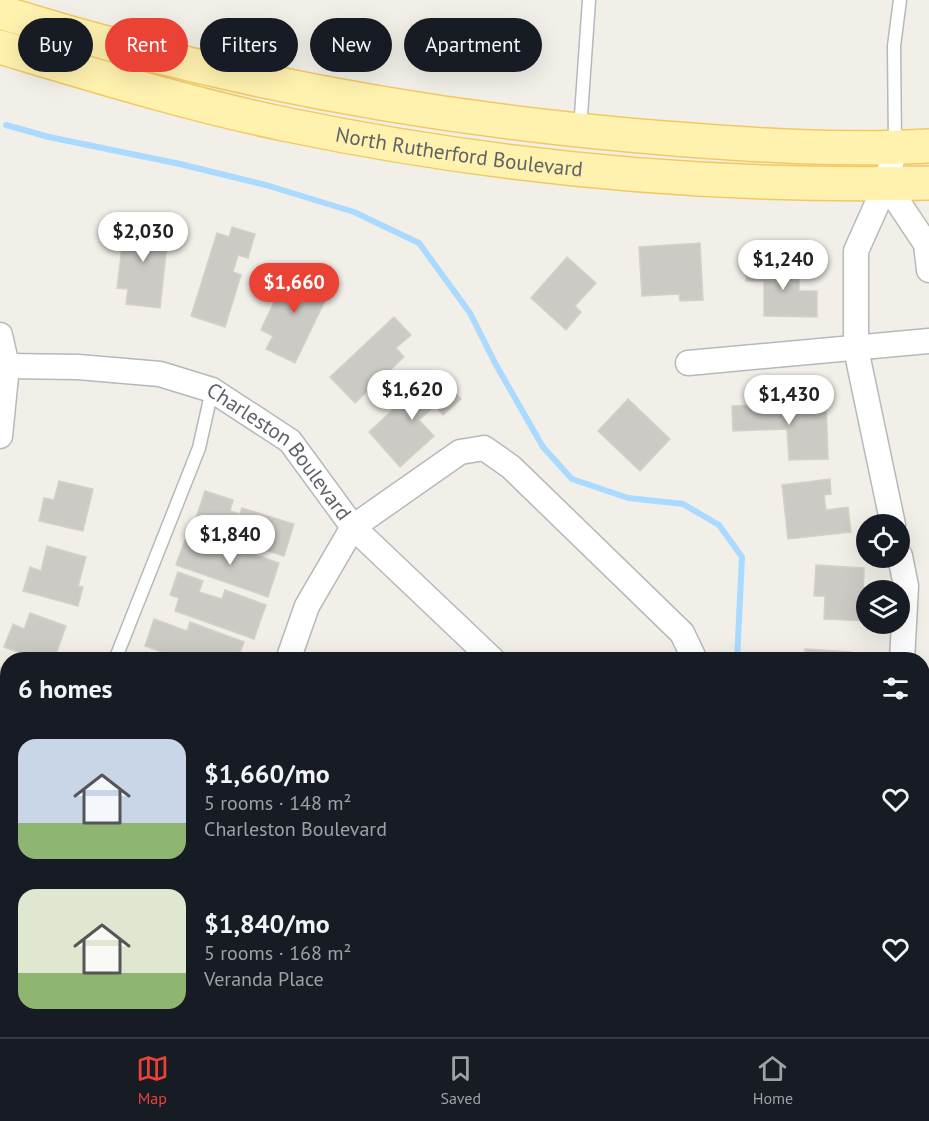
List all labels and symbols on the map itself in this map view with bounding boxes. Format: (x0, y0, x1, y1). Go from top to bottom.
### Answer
street label: North Rutherford Boulevard (334, 121, 584, 183)
pin: $2,030 (94, 212, 192, 263)
pin: $1,240 (734, 240, 832, 291)
pin: $1,660 (245, 263, 343, 314)
pin: $1,620 (363, 370, 461, 421)
pin: $1,430 (740, 375, 838, 426)
street label: Charleston Boulevard (202, 376, 358, 525)
pin: $1,840 (181, 515, 279, 566)

